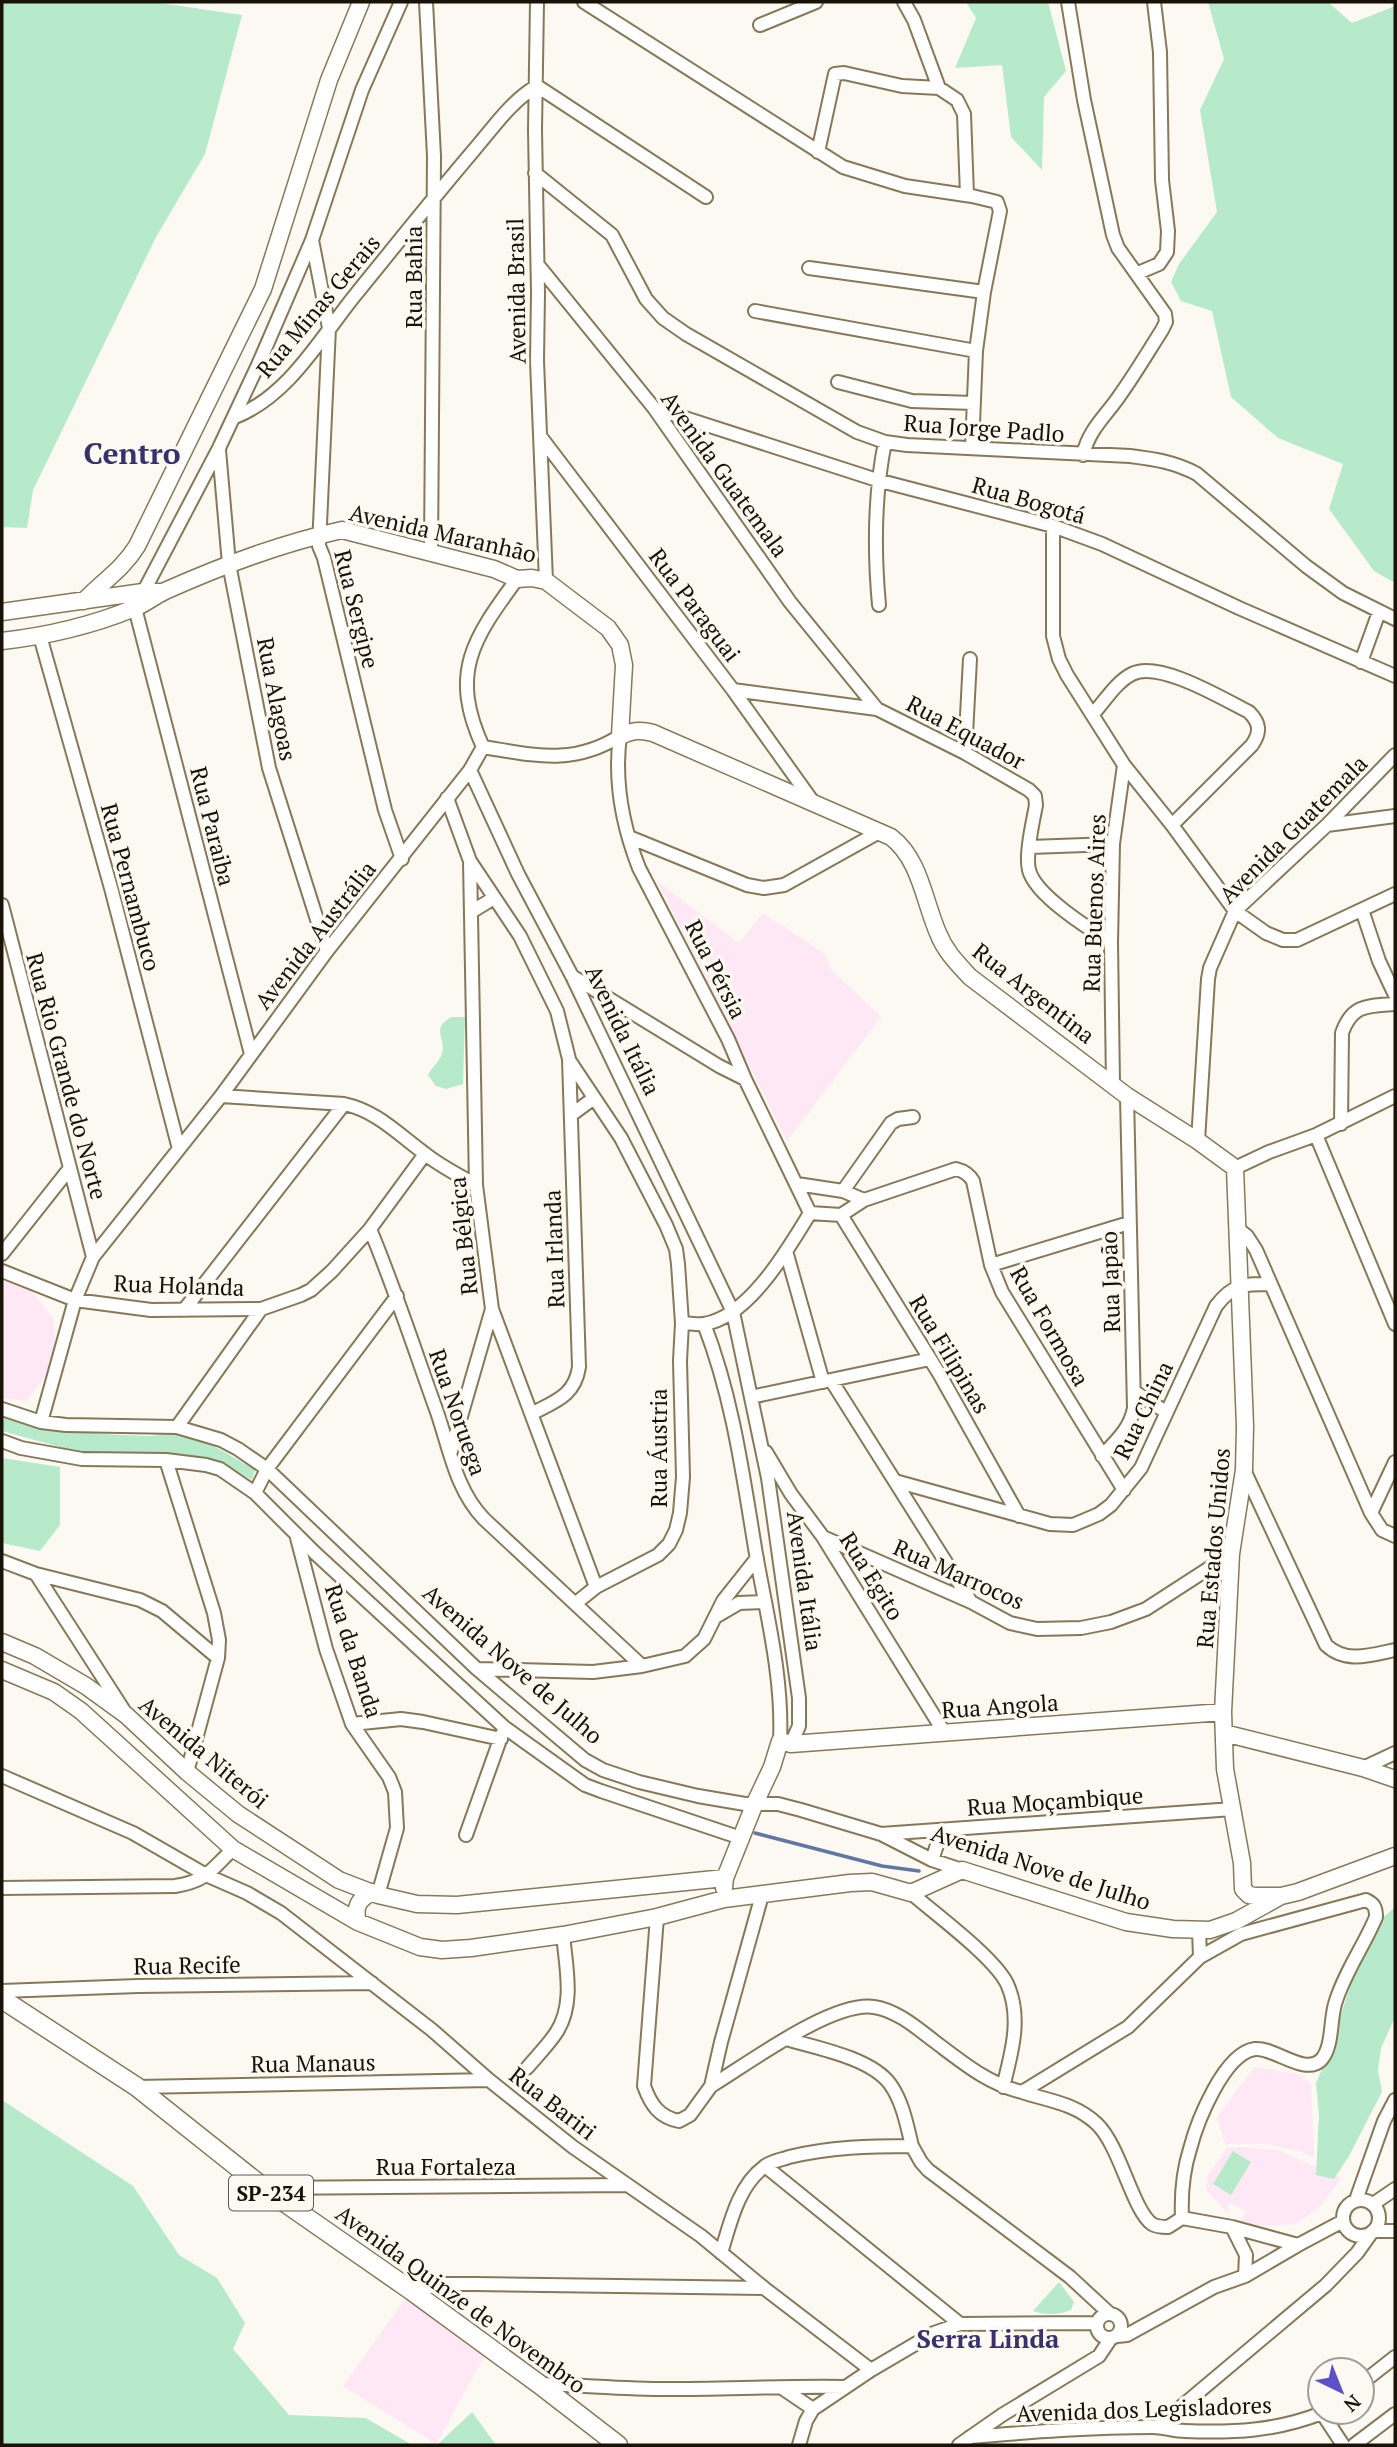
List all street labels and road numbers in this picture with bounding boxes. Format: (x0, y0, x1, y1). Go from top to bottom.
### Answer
street label: Avenida Brasil (499, 218, 533, 364)
street label: Rua Bahia (398, 225, 429, 328)
street label: Rua Minas Gerais (249, 228, 387, 384)
street label: Avenida Guatemala (654, 385, 796, 564)
street label: Rua Jorge Padlo (902, 407, 1066, 449)
street label: Rua Bogotá (969, 469, 1090, 531)
street label: Avenida Maranhão (346, 496, 540, 570)
street label: Rua Paraguai (642, 542, 748, 668)
street label: Rua Sergipe (327, 546, 387, 672)
street label: Rua Alagoas (250, 635, 304, 763)
street label: Rua Equador (901, 688, 1031, 776)
street label: Avenida Guatemala (1212, 748, 1374, 910)
street label: Rua Paraiba (183, 763, 243, 889)
street label: Rua Pernambuco (94, 800, 168, 974)
street label: Rua Buenos Aires (1075, 813, 1113, 993)
street label: Avenida Austrália (247, 854, 383, 1016)
street label: Rua Pérsia (678, 914, 754, 1024)
street label: Rua Argentina (966, 935, 1102, 1051)
street label: Rua Rio Grande do Norte (19, 949, 115, 1203)
street label: Avenida Itália (578, 960, 668, 1101)
street label: Rua Bélgica (441, 1175, 485, 1297)
street label: Rua Irlanda (536, 1189, 572, 1309)
street label: Rua Japão (1093, 1231, 1127, 1333)
street label: Rua Formosa (1003, 1261, 1097, 1392)
street label: Rua Holanda (113, 1267, 245, 1303)
street label: Rua Filipinas (902, 1289, 998, 1419)
street label: Rua Noruega (422, 1345, 494, 1480)
street label: Rua China (1106, 1355, 1180, 1464)
street label: Rua Áustria (643, 1388, 674, 1508)
street label: Rua Estados Unidos (1189, 1446, 1237, 1650)
street label: Avenida Itália (780, 1509, 830, 1653)
street label: Rua Egito (833, 1526, 911, 1626)
street label: Rua Marrocos (889, 1531, 1029, 1617)
street label: Avenida Nove de Julho (416, 1577, 610, 1751)
street label: Rua da Banda (318, 1580, 390, 1722)
street label: Rua Angola (940, 1686, 1060, 1726)
street label: Avenida Niterói (133, 1689, 275, 1815)
street label: Rua Moçambique (966, 1779, 1144, 1823)
street label: Avenida Nove de Julho (927, 1817, 1155, 1917)
street label: Rua Recife (133, 1949, 241, 1981)
street label: Rua Manaus (250, 2046, 376, 2080)
street label: Rua Bariri (503, 2059, 603, 2147)
street label: Rua Fortaleza (376, 2151, 517, 2182)
road number: SP-234 (229, 2176, 313, 2210)
street label: Avenida Quinze de Novembro (330, 2198, 592, 2400)
street label: Avenida dos Legisladores (1016, 2389, 1272, 2429)

